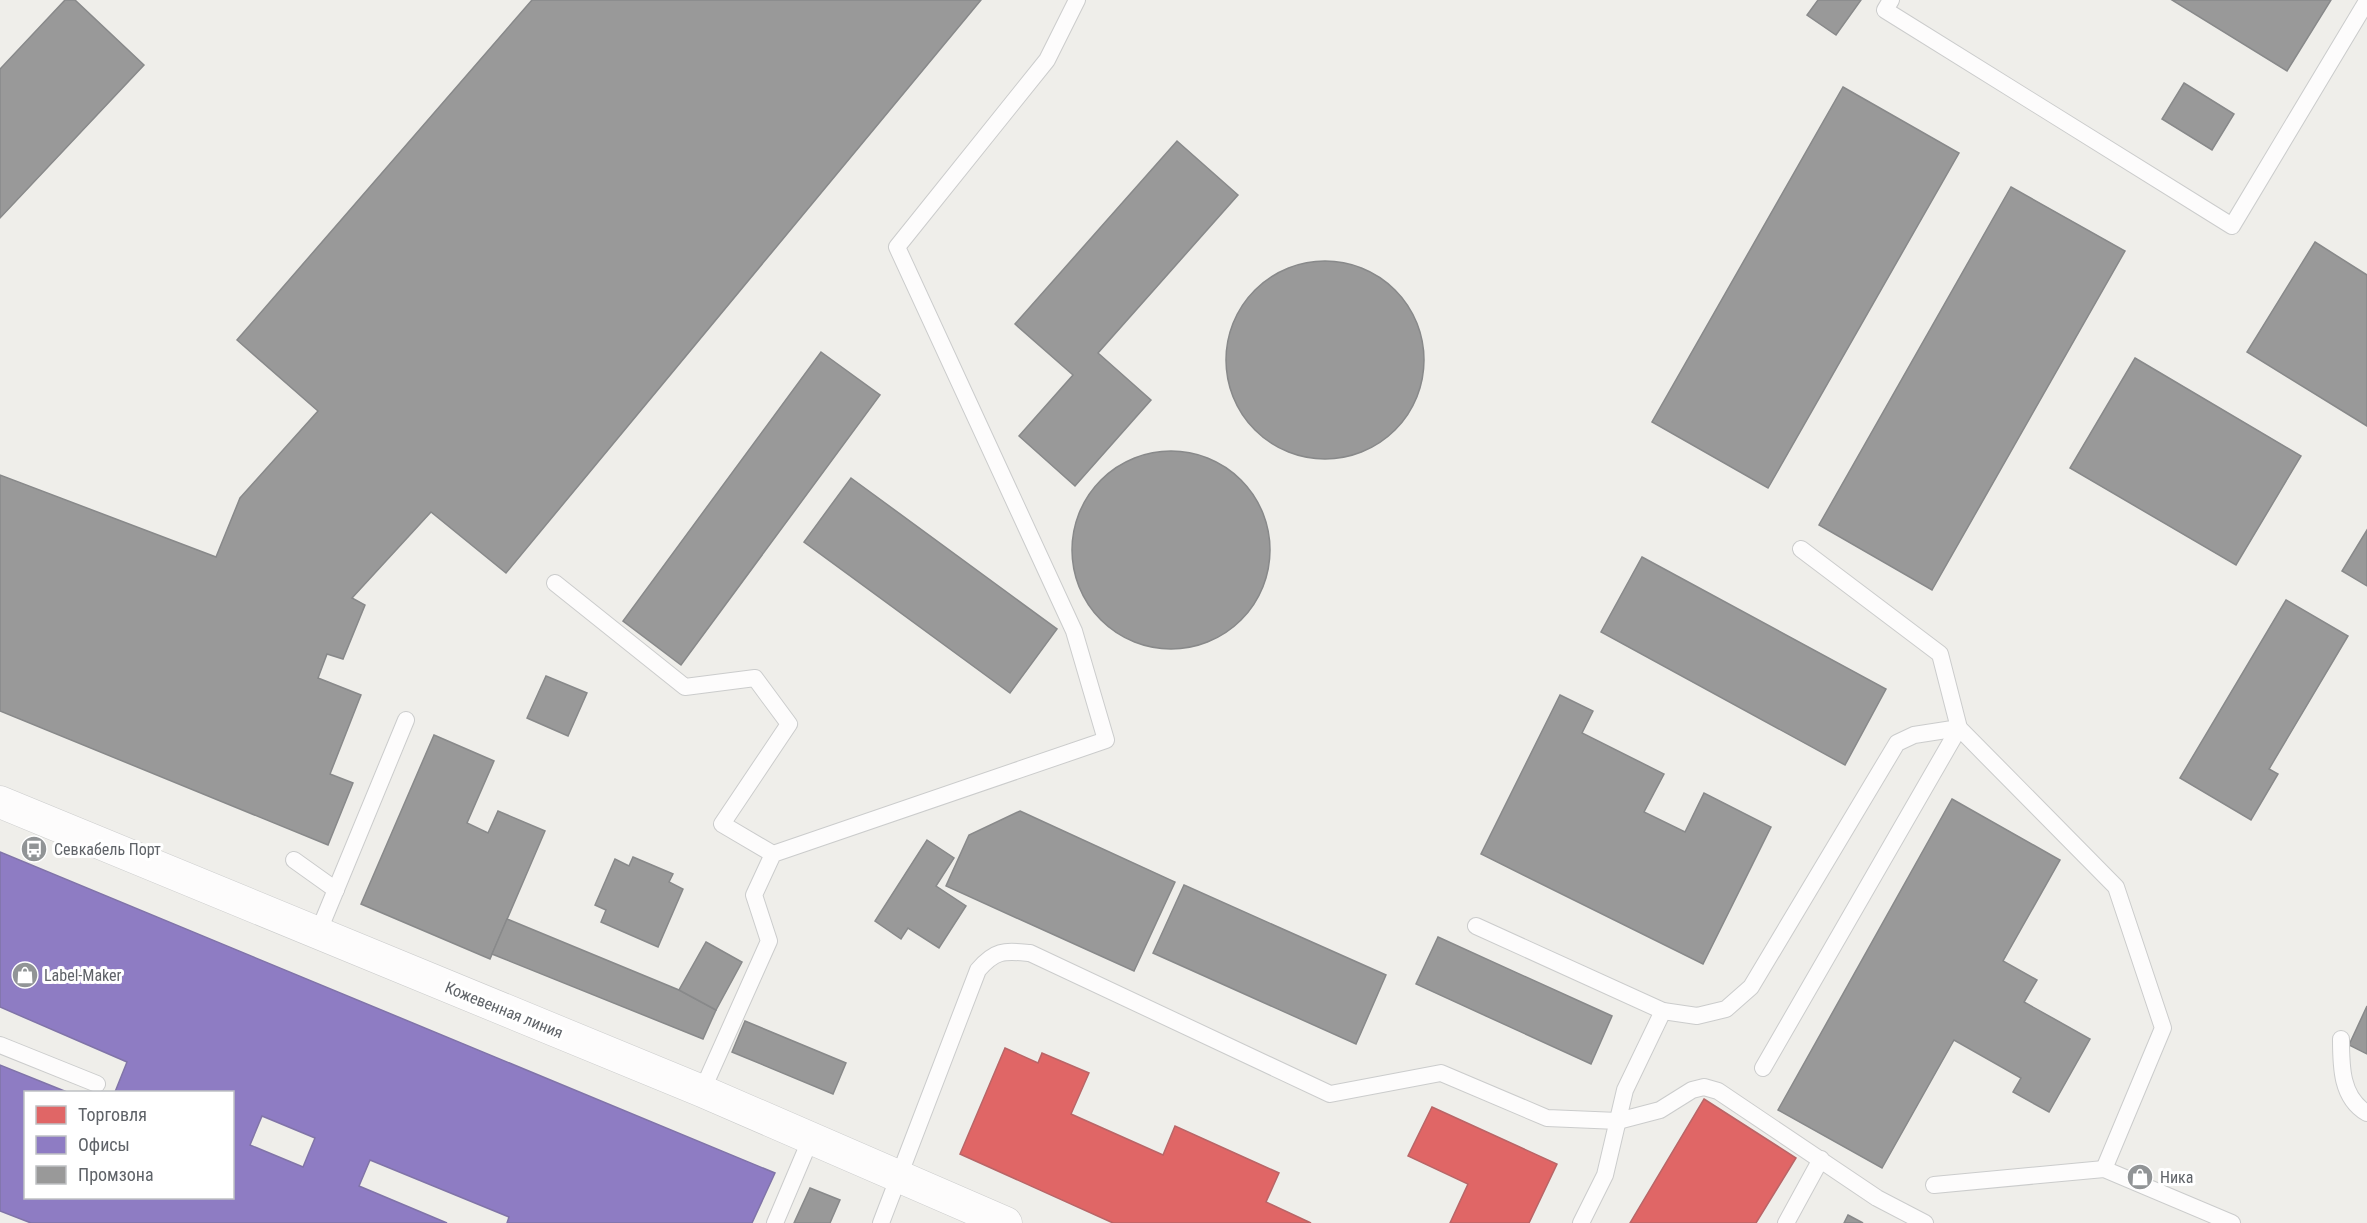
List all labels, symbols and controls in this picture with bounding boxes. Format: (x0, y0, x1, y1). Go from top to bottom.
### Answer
bus stop icon: Севкабель Порт (19, 834, 49, 864)
place label: Севкабель Порт (54, 840, 161, 859)
shop icon: Label-Maker (10, 960, 40, 990)
place label: Label-Maker (44, 966, 122, 985)
street label: Кожевенная линия (442, 978, 566, 1042)
legend (24, 1091, 234, 1199)
text: Торговля (78, 1104, 147, 1125)
text: Офисы (78, 1134, 130, 1155)
shop icon: Ника (2125, 1162, 2155, 1192)
text: Промзона (78, 1164, 154, 1185)
place label: Ника (2160, 1168, 2193, 1187)

